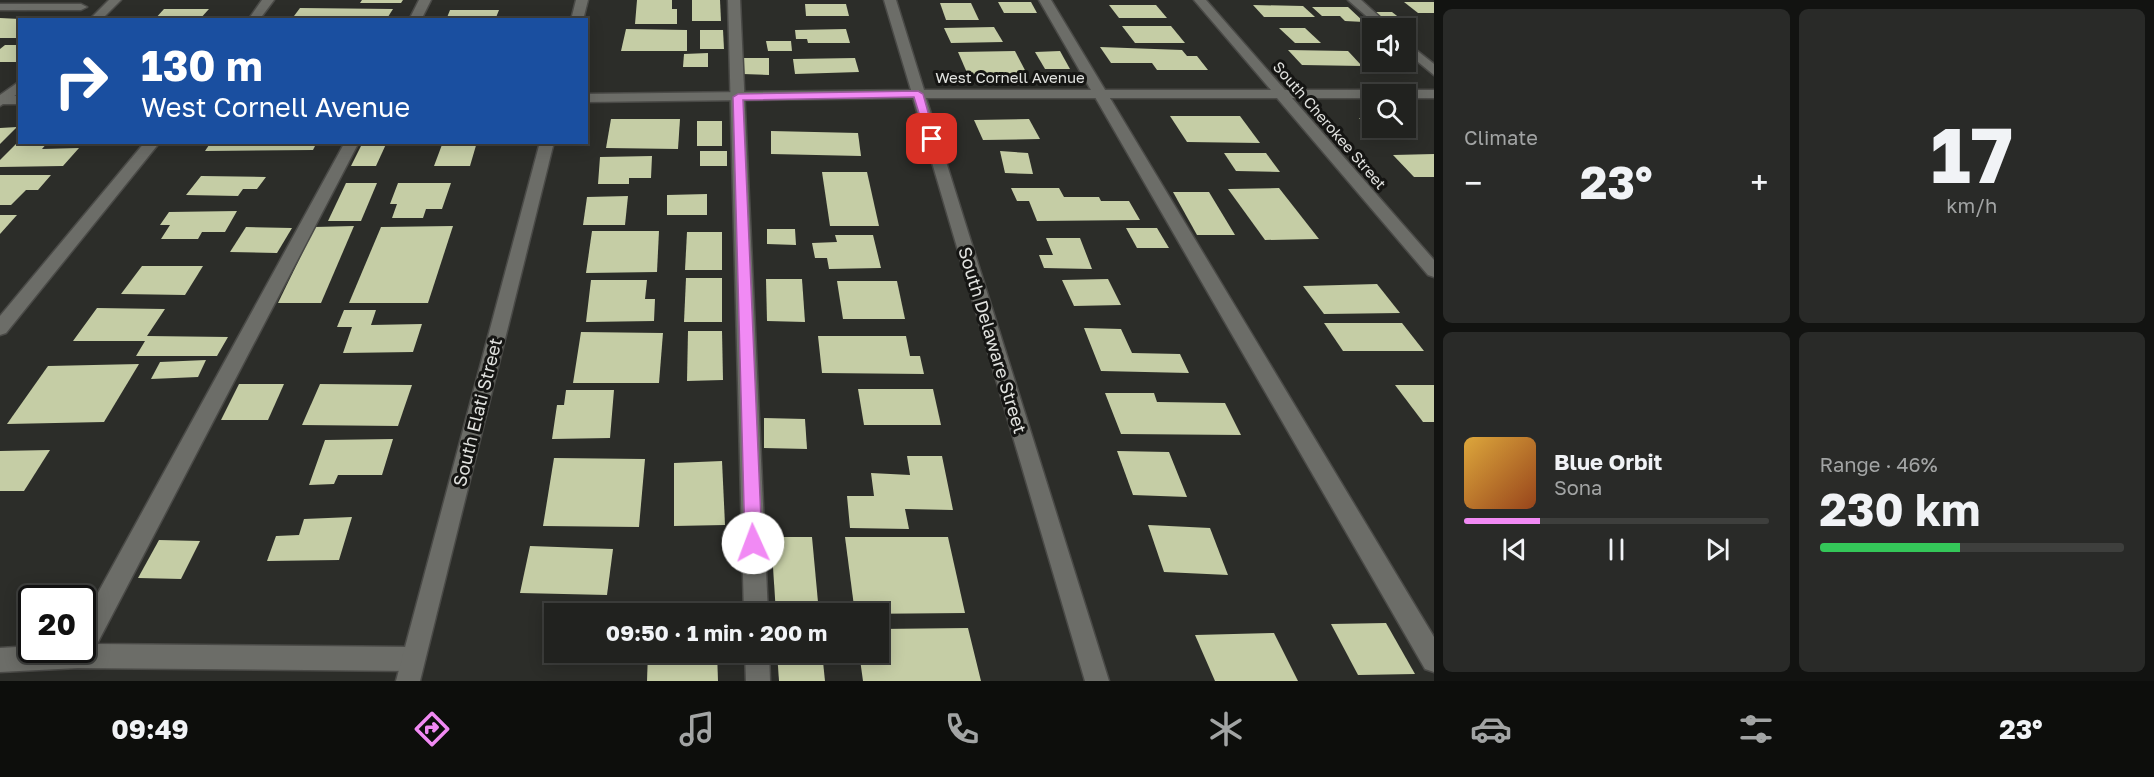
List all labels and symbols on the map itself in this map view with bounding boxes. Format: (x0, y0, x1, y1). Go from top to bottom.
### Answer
street label: South Cherokee Street (1270, 58, 1390, 192)
street label: West Cornell Avenue (935, 68, 1085, 86)
pin (906, 113, 957, 164)
street label: South Delaware Street (954, 244, 1032, 436)
street label: South Elati Street (448, 335, 506, 489)
position arrow (721, 511, 785, 575)
speed limit sign: 20 (18, 585, 96, 663)

